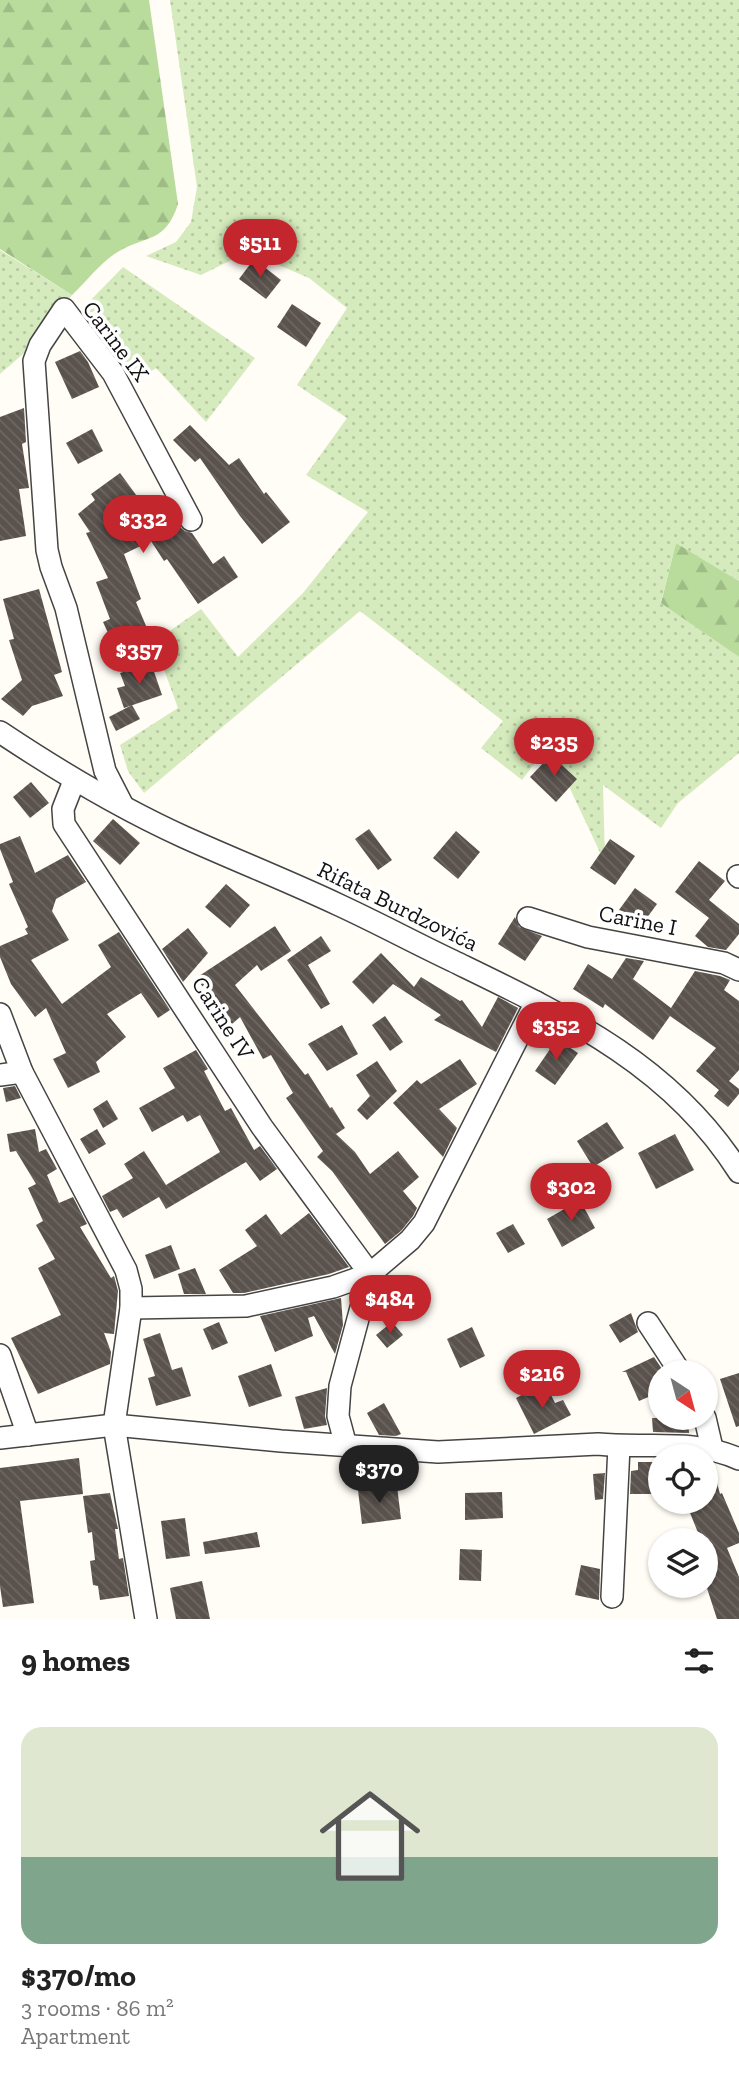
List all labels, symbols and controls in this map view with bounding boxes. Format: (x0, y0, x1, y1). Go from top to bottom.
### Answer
pin: $511 (219, 219, 301, 279)
text: $511 (239, 228, 281, 256)
street label: Carine IX (77, 295, 156, 387)
pin: $332 (102, 496, 184, 555)
text: $332 (119, 504, 167, 532)
pin: $357 (98, 626, 180, 686)
text: $357 (116, 635, 162, 663)
pin: $235 (513, 718, 595, 778)
text: $235 (530, 727, 578, 755)
street label: Rifata Burdzovića (313, 855, 483, 957)
street label: Carine I (597, 899, 679, 941)
street label: Carine IV (186, 971, 260, 1065)
pin: $352 (515, 1002, 597, 1062)
text: $352 (532, 1011, 580, 1039)
pin: $302 (530, 1164, 612, 1223)
text: $302 (546, 1172, 596, 1200)
pin: $484 (349, 1276, 431, 1335)
text: $484 (365, 1284, 415, 1312)
pin: $216 (501, 1350, 583, 1410)
text: $216 (519, 1359, 565, 1387)
north arrow (648, 1360, 718, 1430)
map controls (648, 1360, 718, 1598)
button: locate (648, 1444, 718, 1514)
pin: $370 (338, 1446, 420, 1505)
text: $370 (355, 1454, 403, 1482)
button: layers (648, 1528, 718, 1598)
icon: filters (680, 1642, 718, 1680)
text: 9 homes (21, 1643, 130, 1679)
icon: home (307, 1773, 433, 1899)
text: $370/mo (21, 1958, 136, 1994)
text: 3 rooms · 86 m² (21, 1994, 174, 2022)
text: Apartment (21, 2022, 130, 2050)

